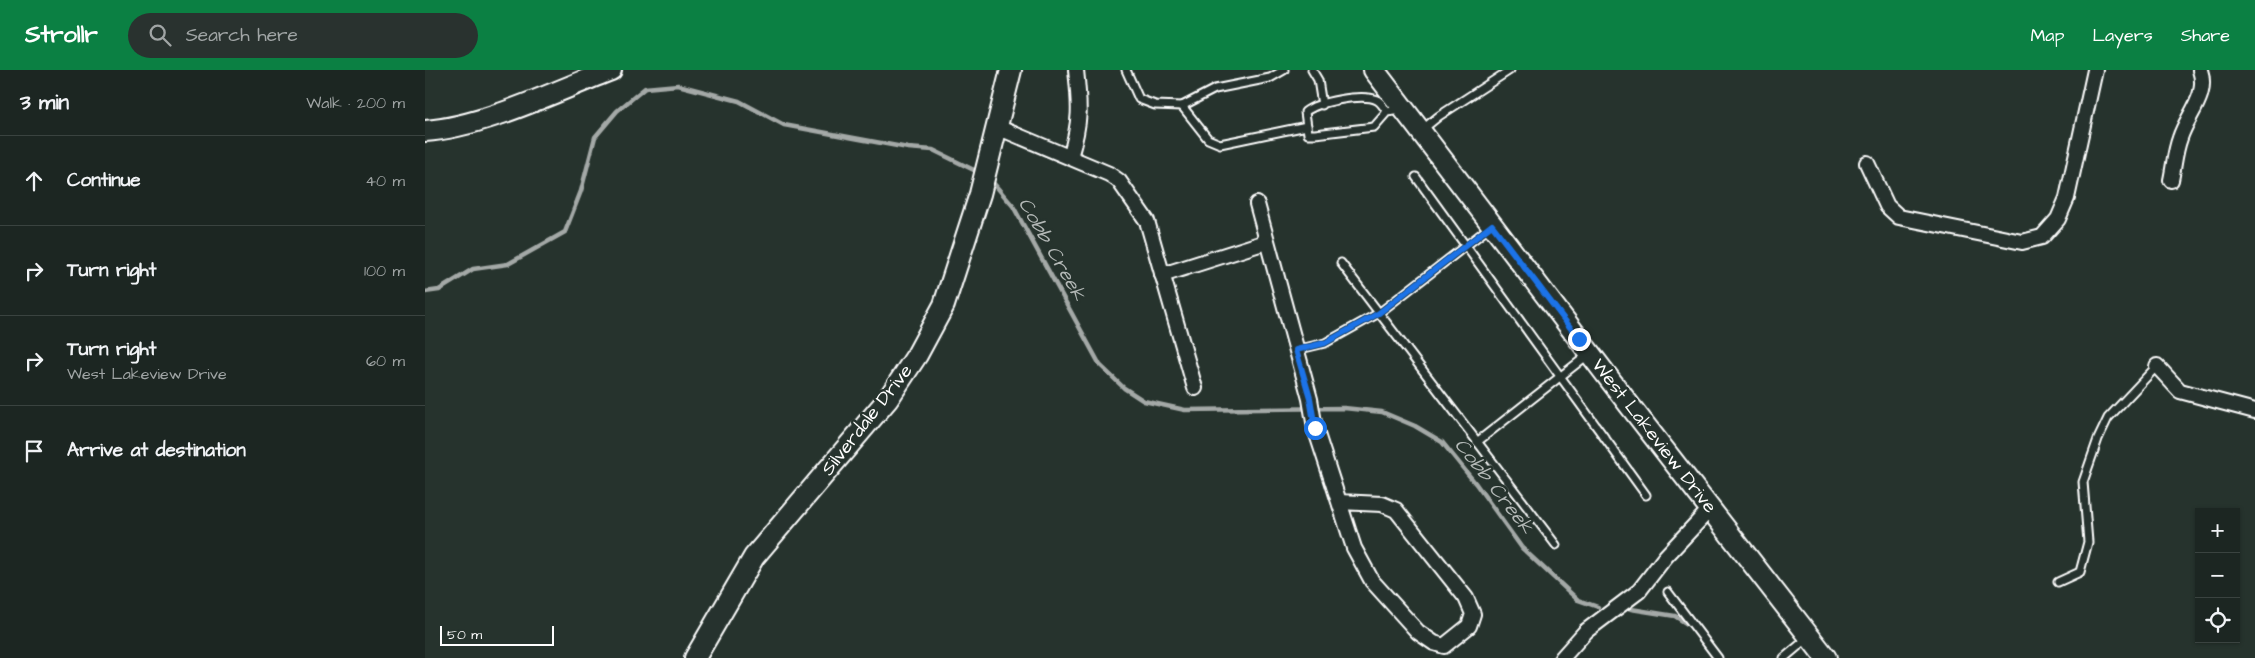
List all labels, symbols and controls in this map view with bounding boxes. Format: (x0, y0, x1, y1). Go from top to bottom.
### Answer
search box (128, 13, 478, 58)
text: Strollr (25, 18, 98, 52)
icon: search (146, 21, 174, 49)
text: Search here (186, 22, 298, 49)
text: Map (2030, 23, 2064, 48)
text: Layers (2092, 23, 2153, 48)
text: Share (2181, 23, 2230, 48)
text: 3 min (20, 88, 69, 117)
text: Walk · 200 m (306, 92, 405, 114)
icon: ahead (20, 167, 48, 195)
text: Continue (67, 167, 141, 194)
text: 40 m (365, 170, 405, 192)
water label: Cobb Creek (1011, 192, 1093, 306)
icon: right (20, 257, 48, 285)
text: Turn right (67, 257, 156, 284)
text: 100 m (364, 260, 405, 282)
route end (1568, 328, 1591, 351)
text: Turn right (67, 336, 156, 363)
icon: right (20, 347, 48, 375)
text: 60 m (366, 350, 405, 372)
street label: West Lakeview Drive (1585, 353, 1723, 519)
street label: Silverdale Drive (815, 359, 919, 481)
text: West Lakeview Drive (67, 363, 227, 385)
route start (1304, 417, 1327, 440)
water label: Cobb Creek (1448, 432, 1541, 540)
icon: arrive (20, 437, 48, 465)
text: Arrive at destination (67, 437, 246, 464)
map controls (2195, 508, 2240, 643)
button: + (2195, 508, 2240, 553)
button: − (2195, 553, 2240, 598)
button: locate (2195, 598, 2240, 643)
scale bar (440, 623, 554, 646)
text: 50 m (447, 625, 482, 645)

